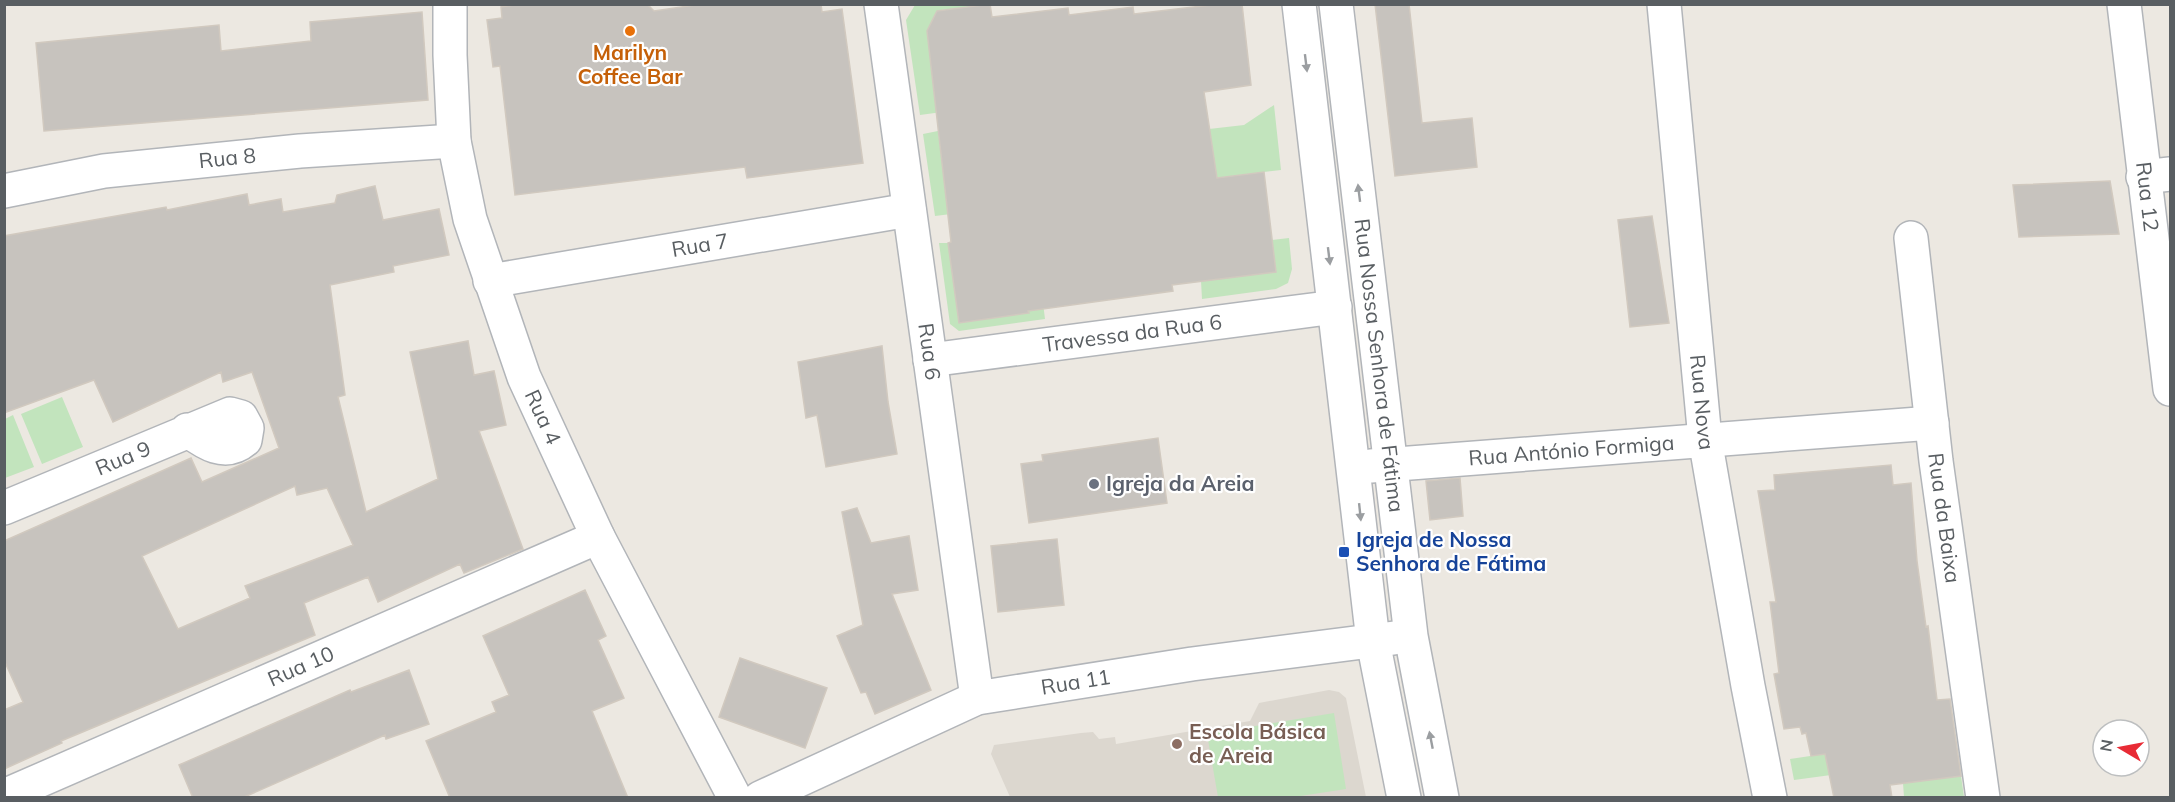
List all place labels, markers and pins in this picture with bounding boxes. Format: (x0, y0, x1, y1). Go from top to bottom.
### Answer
marker: Marilyn Coffee Bar (623, 24, 637, 38)
place label: Marilyn Coffee Bar (577, 39, 683, 89)
place label: Igreja da Areia (1106, 470, 1255, 496)
marker: Igreja da Areia (1087, 477, 1101, 491)
place label: Igreja de Nossa Senhora de Fátima (1356, 526, 1546, 576)
marker: Igreja de Nossa Senhora de Fátima (1337, 545, 1351, 559)
place label: Escola Básica de Areia (1189, 718, 1326, 768)
marker: Escola Básica de Areia (1170, 737, 1184, 751)

